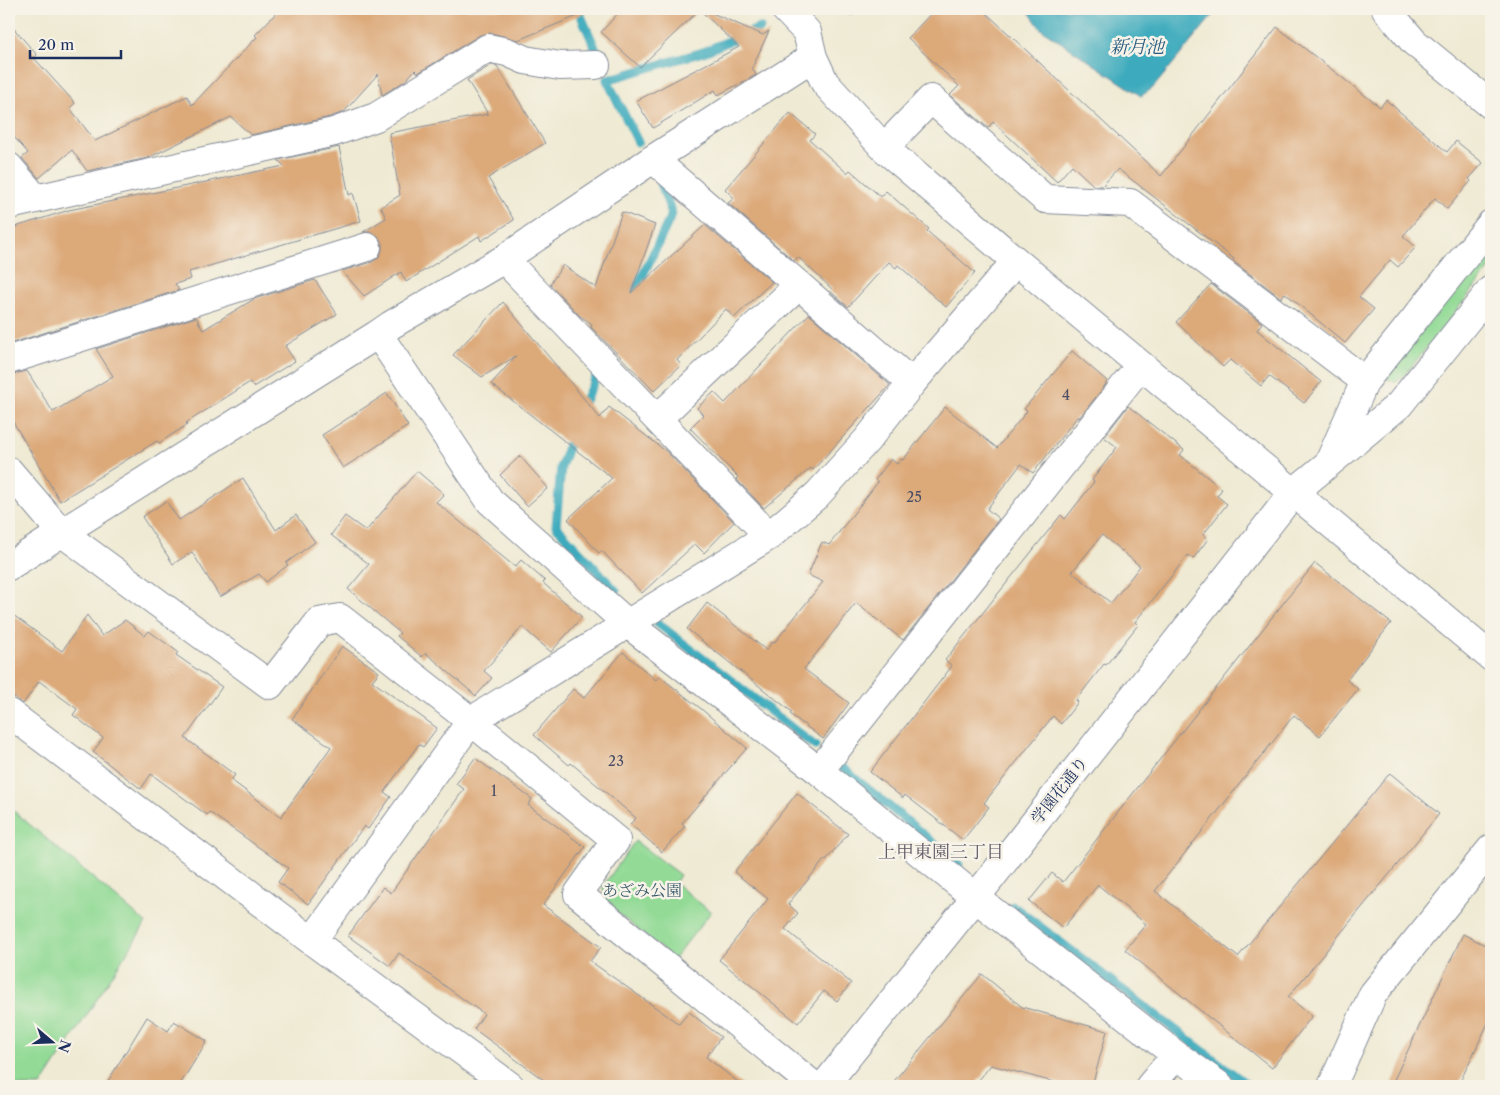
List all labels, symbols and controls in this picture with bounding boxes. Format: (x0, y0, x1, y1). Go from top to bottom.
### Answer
scale bar (30, 28, 121, 60)
text: 20 m (38, 35, 74, 54)
water label: 新月池 (1110, 36, 1166, 58)
house number: 4 (1062, 386, 1070, 404)
house number: 25 (906, 488, 922, 506)
house number: 23 (608, 752, 624, 770)
street label: 学園花通り (1026, 752, 1092, 828)
house number: 1 (491, 782, 497, 800)
district label: 上甲東園三丁目 (878, 841, 1004, 863)
park label: あざみ公園 (602, 880, 682, 900)
north arrow (28, 1018, 78, 1068)
text: N (54, 1038, 75, 1055)

